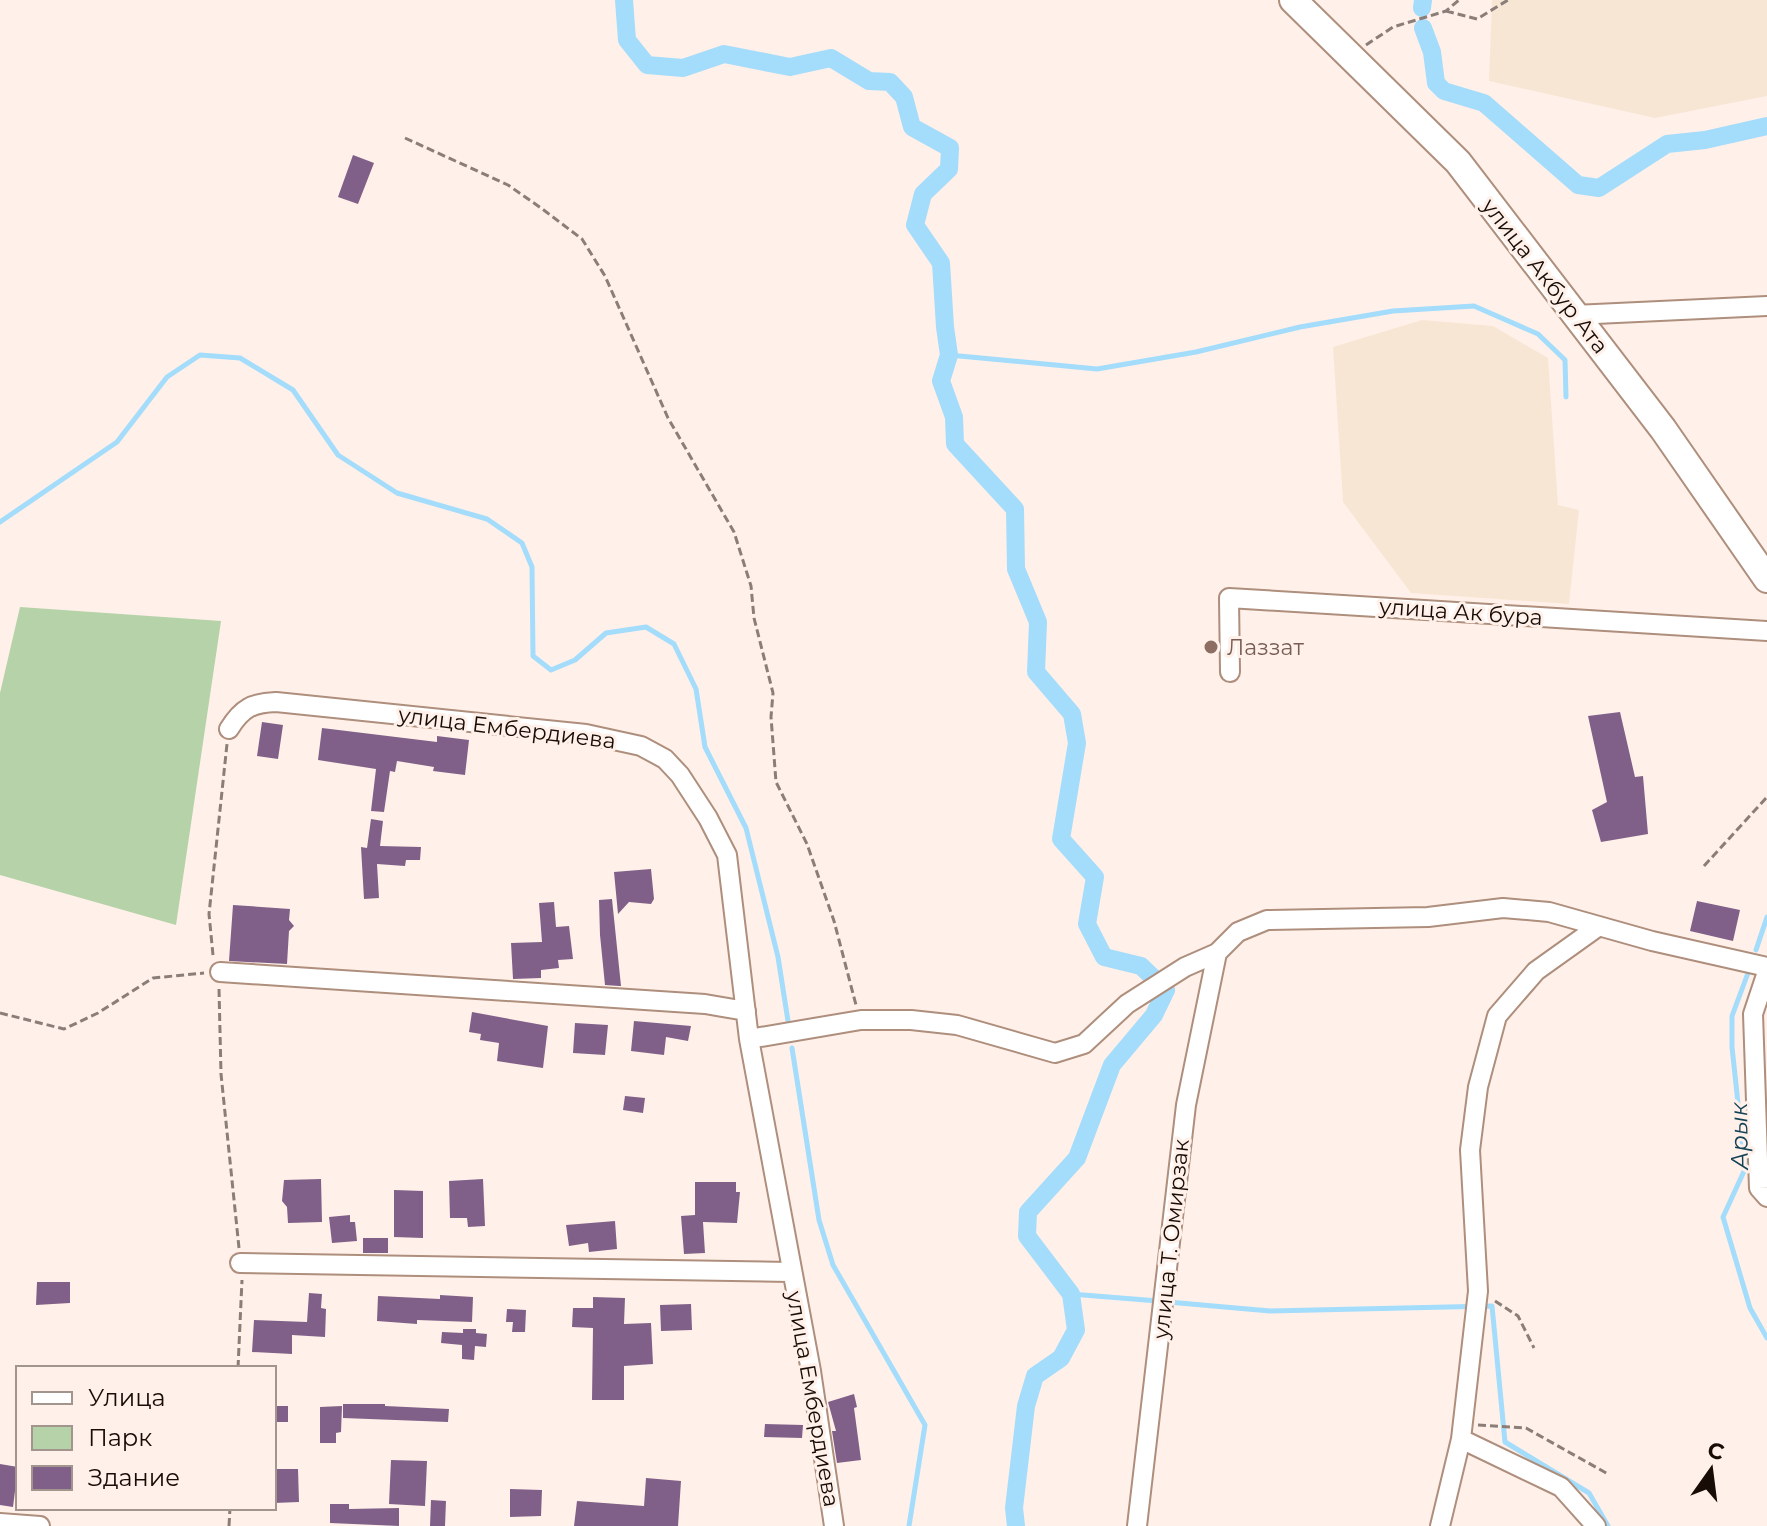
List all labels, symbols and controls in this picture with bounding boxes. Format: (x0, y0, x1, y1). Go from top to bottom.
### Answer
street label: улица Акбур Ата (1475, 192, 1614, 359)
street label: улица Ак бура (1377, 593, 1544, 631)
place label: Лаззат (1227, 634, 1304, 661)
marker: Лаззат (1202, 638, 1220, 656)
street label: улица Ембердиева (396, 701, 617, 755)
water label: Арык (1724, 1101, 1754, 1171)
street label: улица Т. Омирзак (1147, 1138, 1195, 1341)
street label: улица Ембердиева (781, 1288, 845, 1509)
legend (16, 1366, 276, 1510)
text: Улица (88, 1383, 166, 1412)
text: Парк (88, 1423, 152, 1452)
north arrow (1671, 1430, 1751, 1510)
text: С (1705, 1436, 1727, 1466)
text: Здание (88, 1463, 180, 1492)

